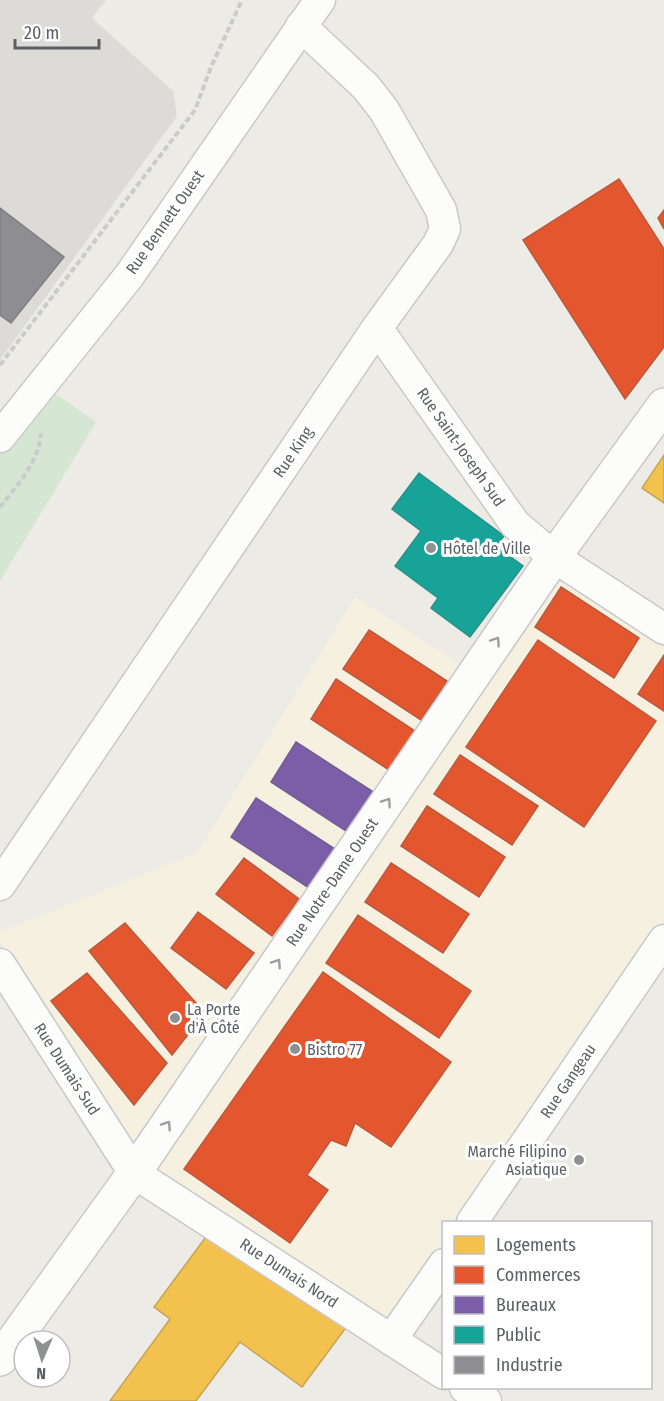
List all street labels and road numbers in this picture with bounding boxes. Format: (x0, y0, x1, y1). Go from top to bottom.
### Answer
street label: Rue Bennett Ouest (122, 166, 208, 278)
street label: Rue Saint-Joseph Sud (413, 384, 509, 510)
street label: Rue King (269, 423, 317, 481)
street label: Rue Notre-Dame Ouest (282, 814, 382, 950)
street label: Rue Dumais Sud (30, 1019, 104, 1119)
street label: Rue Gangeau (536, 1040, 600, 1122)
street label: Rue Dumais Nord (236, 1234, 342, 1312)

